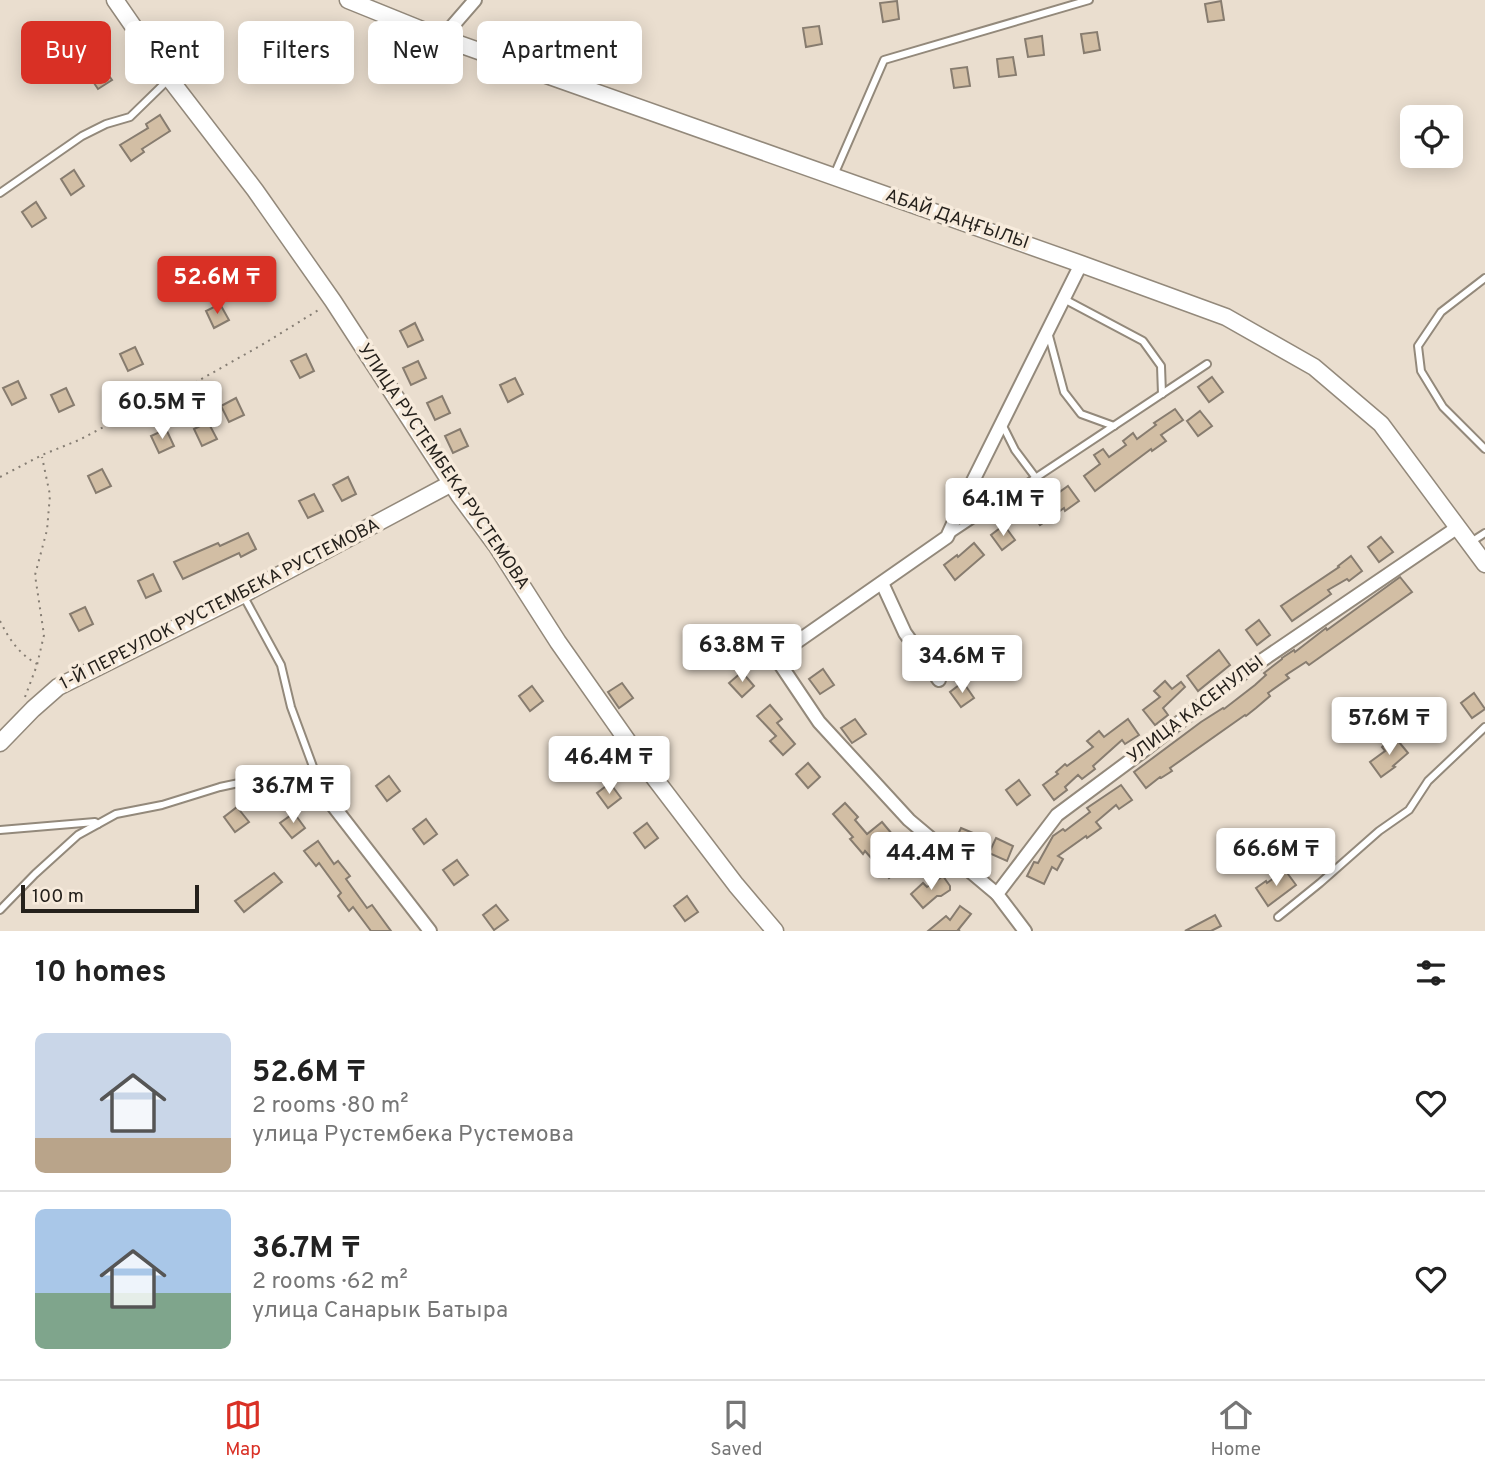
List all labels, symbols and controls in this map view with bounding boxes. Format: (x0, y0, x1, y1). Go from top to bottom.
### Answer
chip: Buy (21, 21, 111, 84)
chip: Rent (125, 21, 224, 84)
chip: Filters (238, 21, 354, 84)
chip: New (368, 21, 463, 84)
chip: Apartment (477, 21, 642, 84)
map controls (1400, 105, 1463, 168)
button: locate (1400, 105, 1463, 168)
street label: АБАЙ ДАҢҒЫЛЫ (882, 183, 1032, 255)
pin: 52.6M ₸ (152, 256, 282, 316)
text: 52.6M ₸ (173, 264, 261, 293)
street label: УЛИЦА РУСТЕМБЕКА РУСТЕМОВА (352, 340, 534, 594)
pin: 60.5M ₸ (97, 382, 227, 441)
text: 60.5M ₸ (118, 389, 206, 418)
pin: 64.1M ₸ (938, 478, 1068, 538)
text: 64.1M ₸ (961, 486, 1045, 515)
street label: 1-Й ПЕРЕУЛОК РУСТЕМБЕКА РУСТЕМОВА (55, 512, 384, 696)
pin: 63.8M ₸ (677, 624, 807, 684)
text: 63.8M ₸ (699, 632, 785, 661)
pin: 34.6M ₸ (897, 636, 1027, 695)
text: 34.6M ₸ (918, 643, 1006, 672)
street label: УЛИЦА КАСЕНУЛЫ (1123, 651, 1269, 769)
pin: 57.6M ₸ (1324, 698, 1454, 757)
text: 57.6M ₸ (1348, 705, 1430, 734)
pin: 46.4M ₸ (544, 736, 674, 796)
text: 46.4M ₸ (565, 744, 653, 773)
pin: 36.7M ₸ (228, 766, 358, 825)
text: 36.7M ₸ (251, 773, 335, 802)
pin: 66.6M ₸ (1211, 828, 1341, 888)
pin: 44.4M ₸ (866, 832, 996, 892)
text: 66.6M ₸ (1232, 836, 1320, 865)
text: 44.4M ₸ (886, 840, 976, 869)
scale bar (21, 882, 200, 914)
text: 100 m (32, 885, 84, 909)
icon: filters (1412, 954, 1450, 992)
text: 10 homes (35, 955, 166, 992)
text: 52.6M ₸ (252, 1055, 366, 1092)
icon: home (91, 1061, 175, 1145)
icon: heart (1412, 1084, 1450, 1122)
text: 2 rooms · 80 m² (252, 1092, 409, 1121)
text: улица Рустембека Рустемова (252, 1121, 574, 1150)
text: 36.7M ₸ (252, 1231, 361, 1268)
icon: home (91, 1237, 175, 1321)
icon: heart (1412, 1260, 1450, 1298)
text: 2 rooms · 62 m² (252, 1268, 408, 1297)
text: улица Санарык Батыра (252, 1297, 508, 1326)
tab: Map (224, 1396, 262, 1462)
tab: Saved (710, 1396, 762, 1462)
tab: Home (1210, 1396, 1261, 1462)

